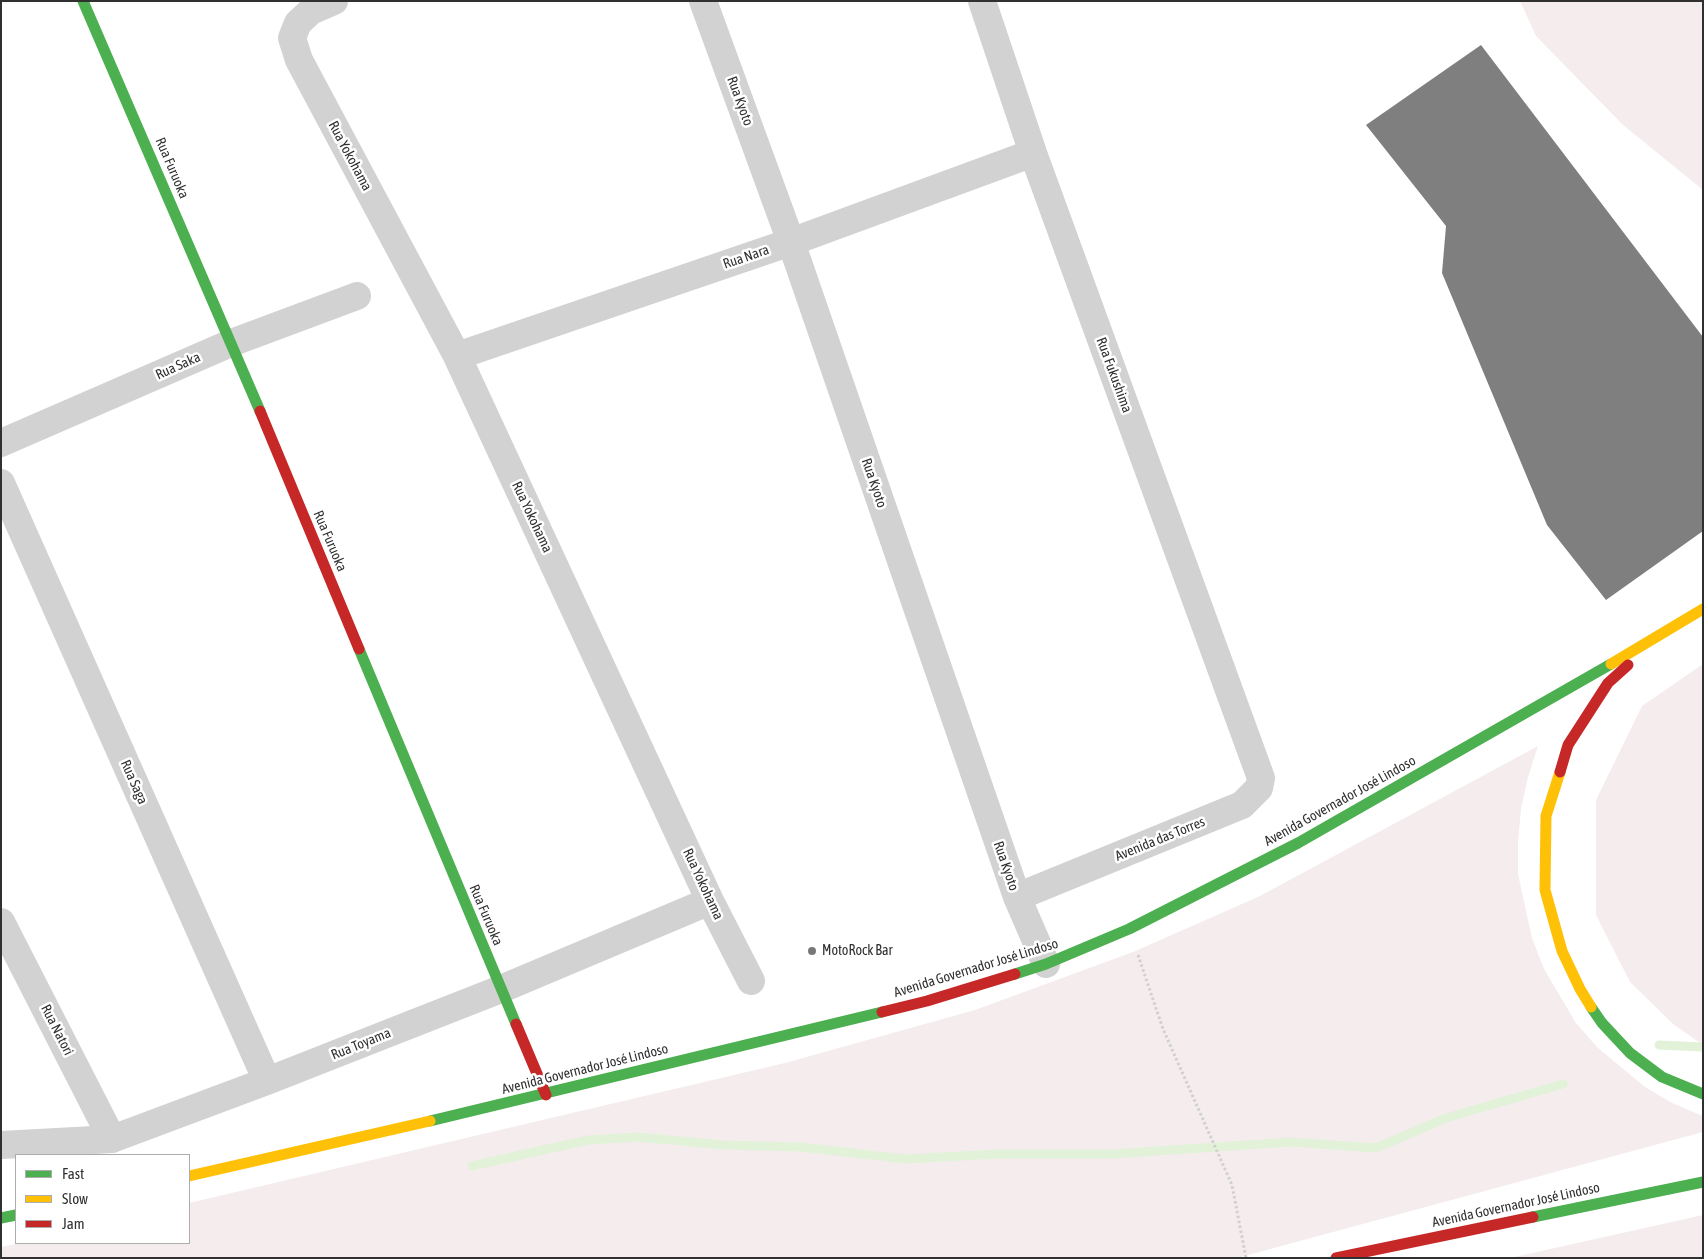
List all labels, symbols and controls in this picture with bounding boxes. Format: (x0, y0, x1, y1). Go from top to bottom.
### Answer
street label: Rua Kyoto (723, 74, 757, 128)
street label: Rua Yokohama (325, 118, 375, 194)
street label: Rua Furuoka (152, 135, 192, 201)
street label: Rua Nara (721, 241, 771, 273)
street label: Rua Fukushima (1093, 335, 1135, 415)
street label: Rua Saka (153, 349, 203, 383)
street label: Rua Kyoto (858, 456, 890, 510)
street label: Rua Yokohama (508, 479, 556, 555)
street label: Rua Furuoka (310, 508, 350, 574)
street label: Avenida Governador José Lindoso (1261, 752, 1419, 850)
street label: Rua Saga (117, 757, 151, 807)
street label: Avenida das Torres (1113, 813, 1207, 865)
street label: Rua Kyoto (990, 839, 1022, 893)
street label: Rua Yokohama (679, 846, 727, 922)
street label: Rua Furuoka (466, 882, 506, 948)
street label: Avenida Governador José Lindoso (892, 935, 1060, 1001)
place label: MotoRock Bar (822, 943, 893, 959)
marker: MotoRock Bar (806, 945, 818, 957)
street label: Rua Natori (37, 1002, 77, 1058)
street label: Rua Toyama (329, 1024, 393, 1064)
street label: Avenida Governador José Lindoso (500, 1040, 670, 1098)
legend (15, 1154, 190, 1244)
text: Fast (62, 1165, 84, 1182)
street label: Avenida Governador José Lindoso (1431, 1179, 1601, 1231)
text: Slow (62, 1190, 88, 1207)
text: Jam (62, 1215, 85, 1232)

